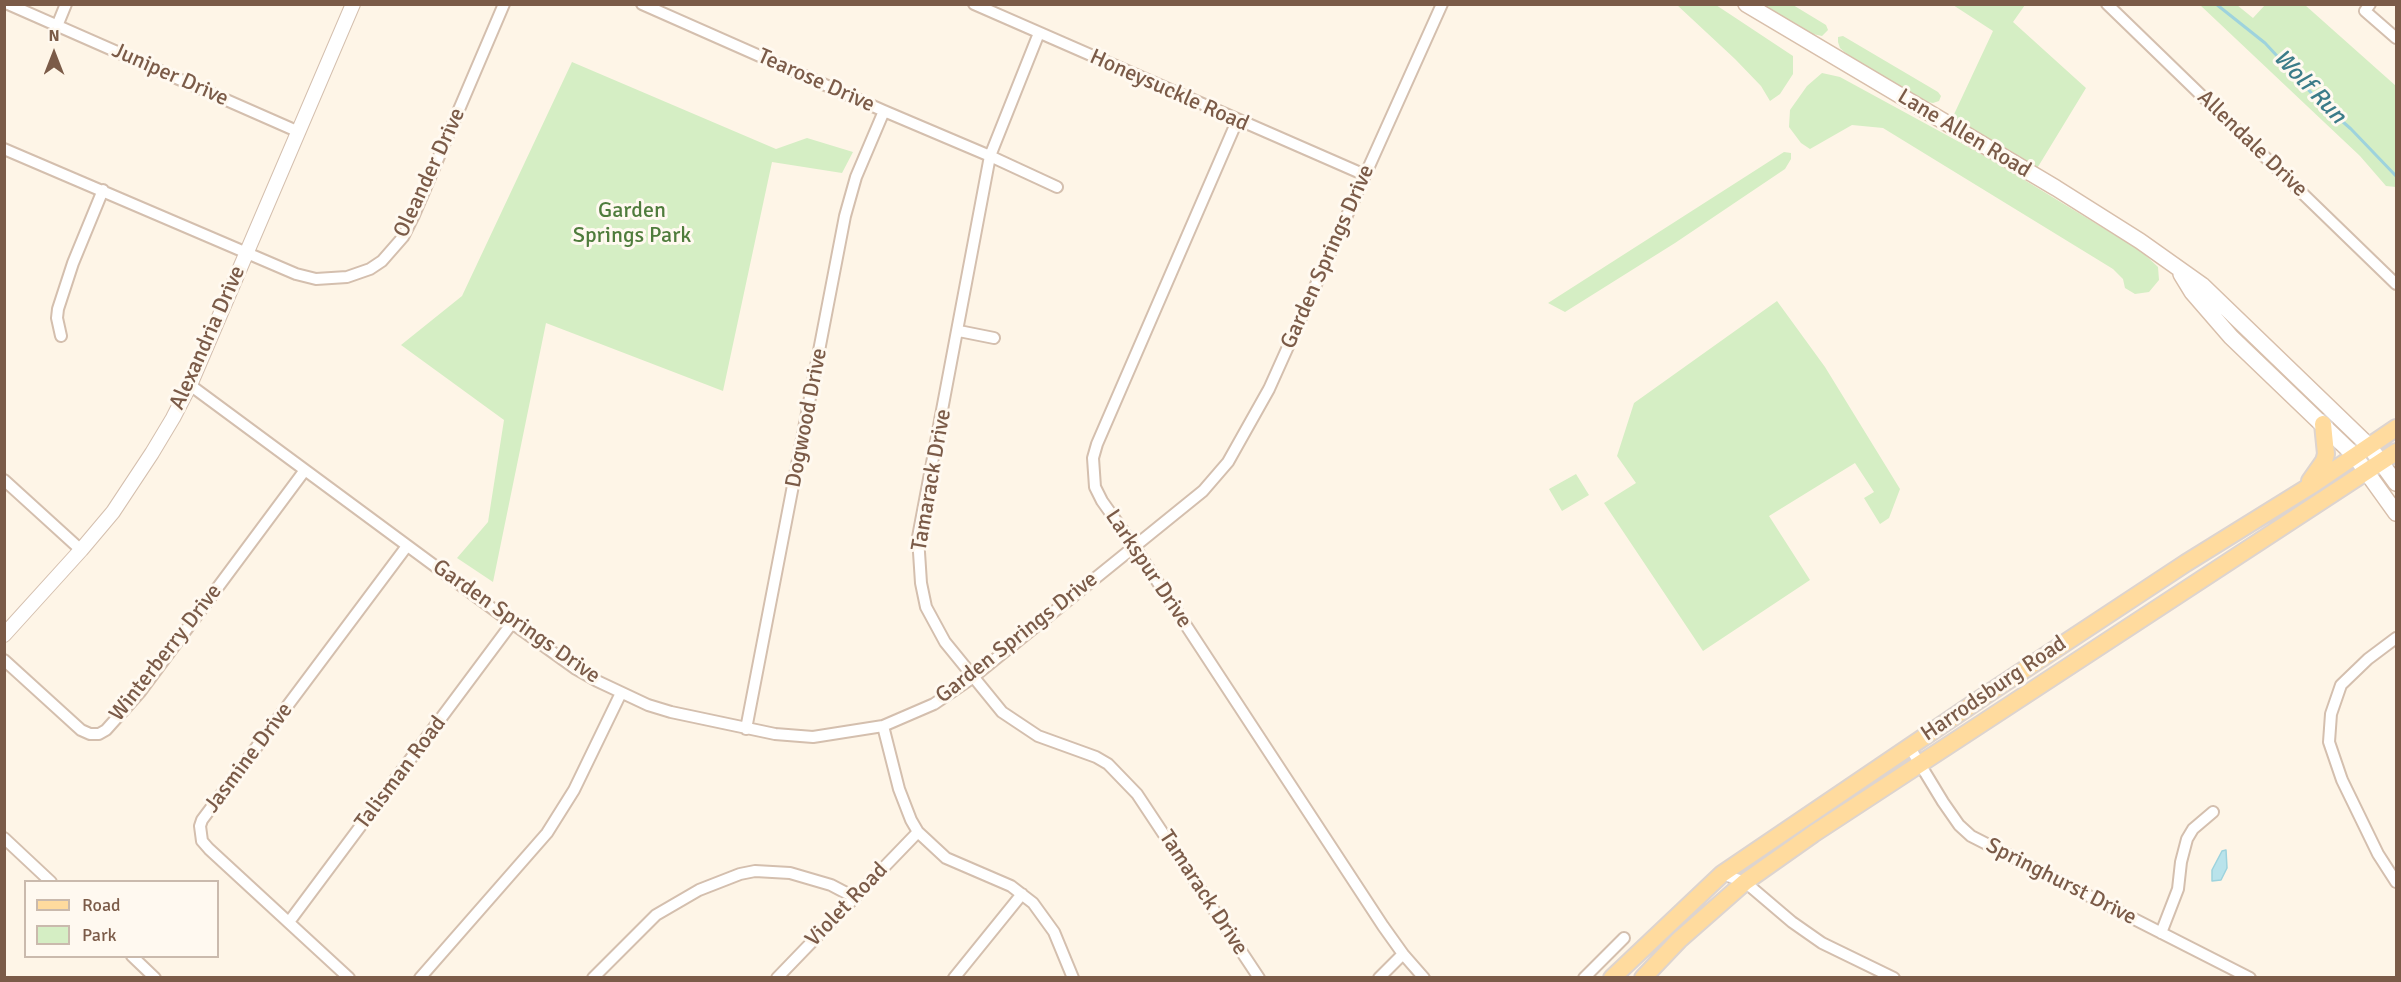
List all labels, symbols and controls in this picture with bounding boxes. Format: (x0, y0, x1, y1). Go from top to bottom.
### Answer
north arrow (24, 24, 84, 84)
text: N (48, 26, 60, 46)
street label: Juniper Drive (108, 38, 232, 112)
street label: Tearose Drive (754, 44, 878, 118)
street label: Honeysuckle Road (1085, 44, 1253, 138)
water label: Wolf Run (2267, 44, 2351, 130)
street label: Lane Allen Road (1893, 84, 2035, 184)
street label: Allendale Drive (2191, 85, 2313, 203)
street label: Oleander Drive (389, 104, 471, 242)
street label: Garden Springs Drive (1276, 161, 1380, 353)
park label: Garden Springs Park (573, 198, 691, 249)
street label: Alexandria Drive (164, 262, 252, 414)
street label: Dogwood Drive (781, 346, 833, 490)
street label: Tamarack Drive (907, 407, 957, 553)
street label: Larkspur Drive (1099, 505, 1197, 633)
street label: Garden Springs Drive (427, 554, 605, 690)
street label: Garden Springs Drive (931, 567, 1103, 709)
street label: Winterberry Drive (104, 579, 228, 727)
street label: Harrodsburg Road (1916, 631, 2072, 747)
street label: Jasmine Drive (199, 698, 299, 818)
street label: Talisman Road (350, 711, 452, 835)
street label: Tamarack Drive (1153, 826, 1253, 960)
street label: Springhurst Drive (1981, 833, 2141, 931)
street label: Violet Road (800, 857, 894, 953)
legend (24, 880, 219, 958)
text: Road (82, 894, 121, 916)
text: Park (82, 924, 117, 946)

